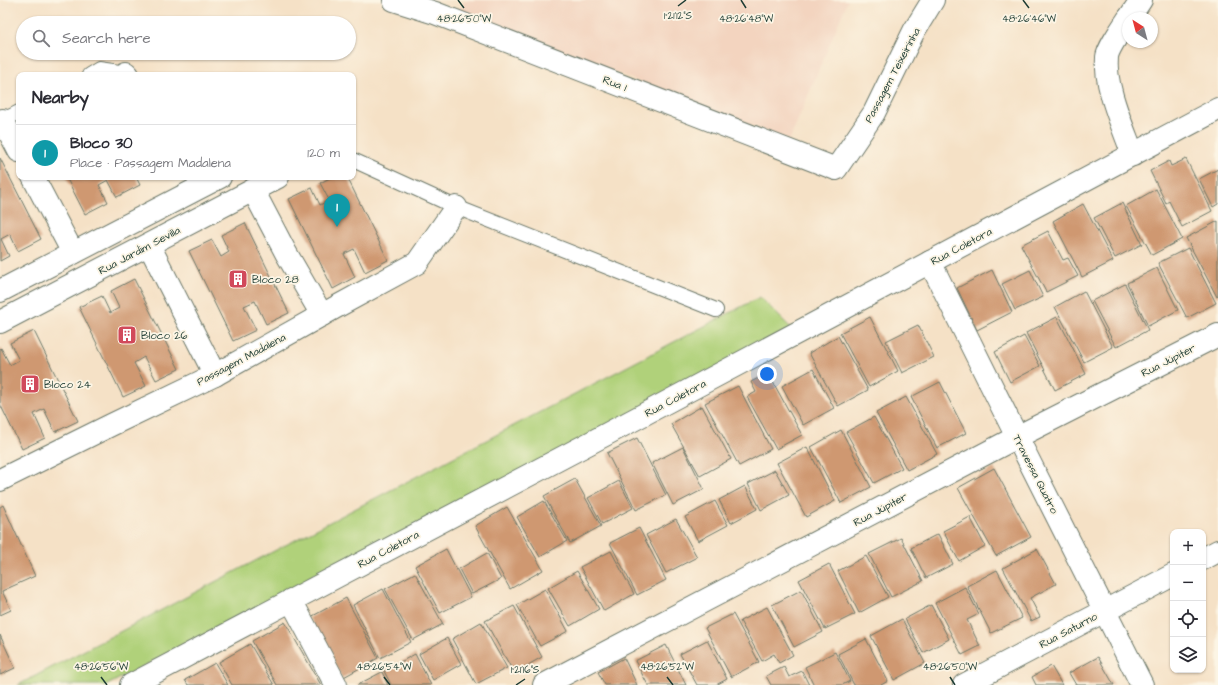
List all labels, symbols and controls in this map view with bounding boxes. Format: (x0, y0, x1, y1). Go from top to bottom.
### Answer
text: 1°21'12"S (664, 9, 693, 23)
text: 48°26'50"W (437, 12, 492, 26)
text: 48°26'48"W (719, 12, 774, 26)
text: 48°26'46"W (1002, 12, 1057, 26)
north arrow (1122, 12, 1158, 48)
search box (16, 16, 356, 60)
street label: Passagem Teixeirinha (861, 25, 925, 126)
icon: search (30, 27, 52, 49)
text: Search here (62, 28, 151, 49)
street label: Rua 1 (601, 72, 630, 95)
text: Nearby (32, 86, 89, 110)
text: Bloco 30 (70, 133, 133, 154)
text: 1 (44, 144, 46, 162)
text: 120 m (307, 144, 340, 162)
text: Place · Passagem Madalena (70, 154, 231, 172)
pin: 1 (324, 194, 350, 227)
street label: Rua Jardim Sevilla (96, 222, 183, 278)
street label: Rua Coletora (928, 224, 995, 269)
building icon: Bloco 28 (227, 268, 249, 290)
place label: Bloco 28 (252, 272, 299, 287)
building icon: Bloco 26 (116, 324, 138, 346)
place label: Bloco 26 (141, 328, 188, 343)
street label: Passagem Madalena (194, 330, 289, 390)
street label: Rua Júpiter (1138, 340, 1198, 381)
your location (757, 364, 777, 384)
building icon: Bloco 24 (19, 373, 41, 395)
street label: Rua Coletora (642, 376, 709, 421)
place label: Bloco 24 (44, 377, 92, 392)
street label: Travessa Quatro (1009, 432, 1062, 517)
street label: Rua Júpiter (851, 489, 910, 530)
street label: Rua Coletora (355, 527, 422, 572)
map controls (1170, 529, 1206, 673)
button: + (1170, 529, 1206, 565)
button: − (1170, 565, 1206, 601)
button: locate (1170, 601, 1206, 637)
street label: Rua Saturno (1037, 608, 1101, 652)
button: layers (1170, 637, 1206, 673)
text: 48°26'56"W (74, 660, 129, 674)
text: 48°26'54"W (357, 660, 412, 674)
text: 48°26'52"W (640, 660, 694, 674)
text: 48°26'50"W (923, 660, 978, 674)
text: 1°21'16"S (511, 663, 540, 677)

